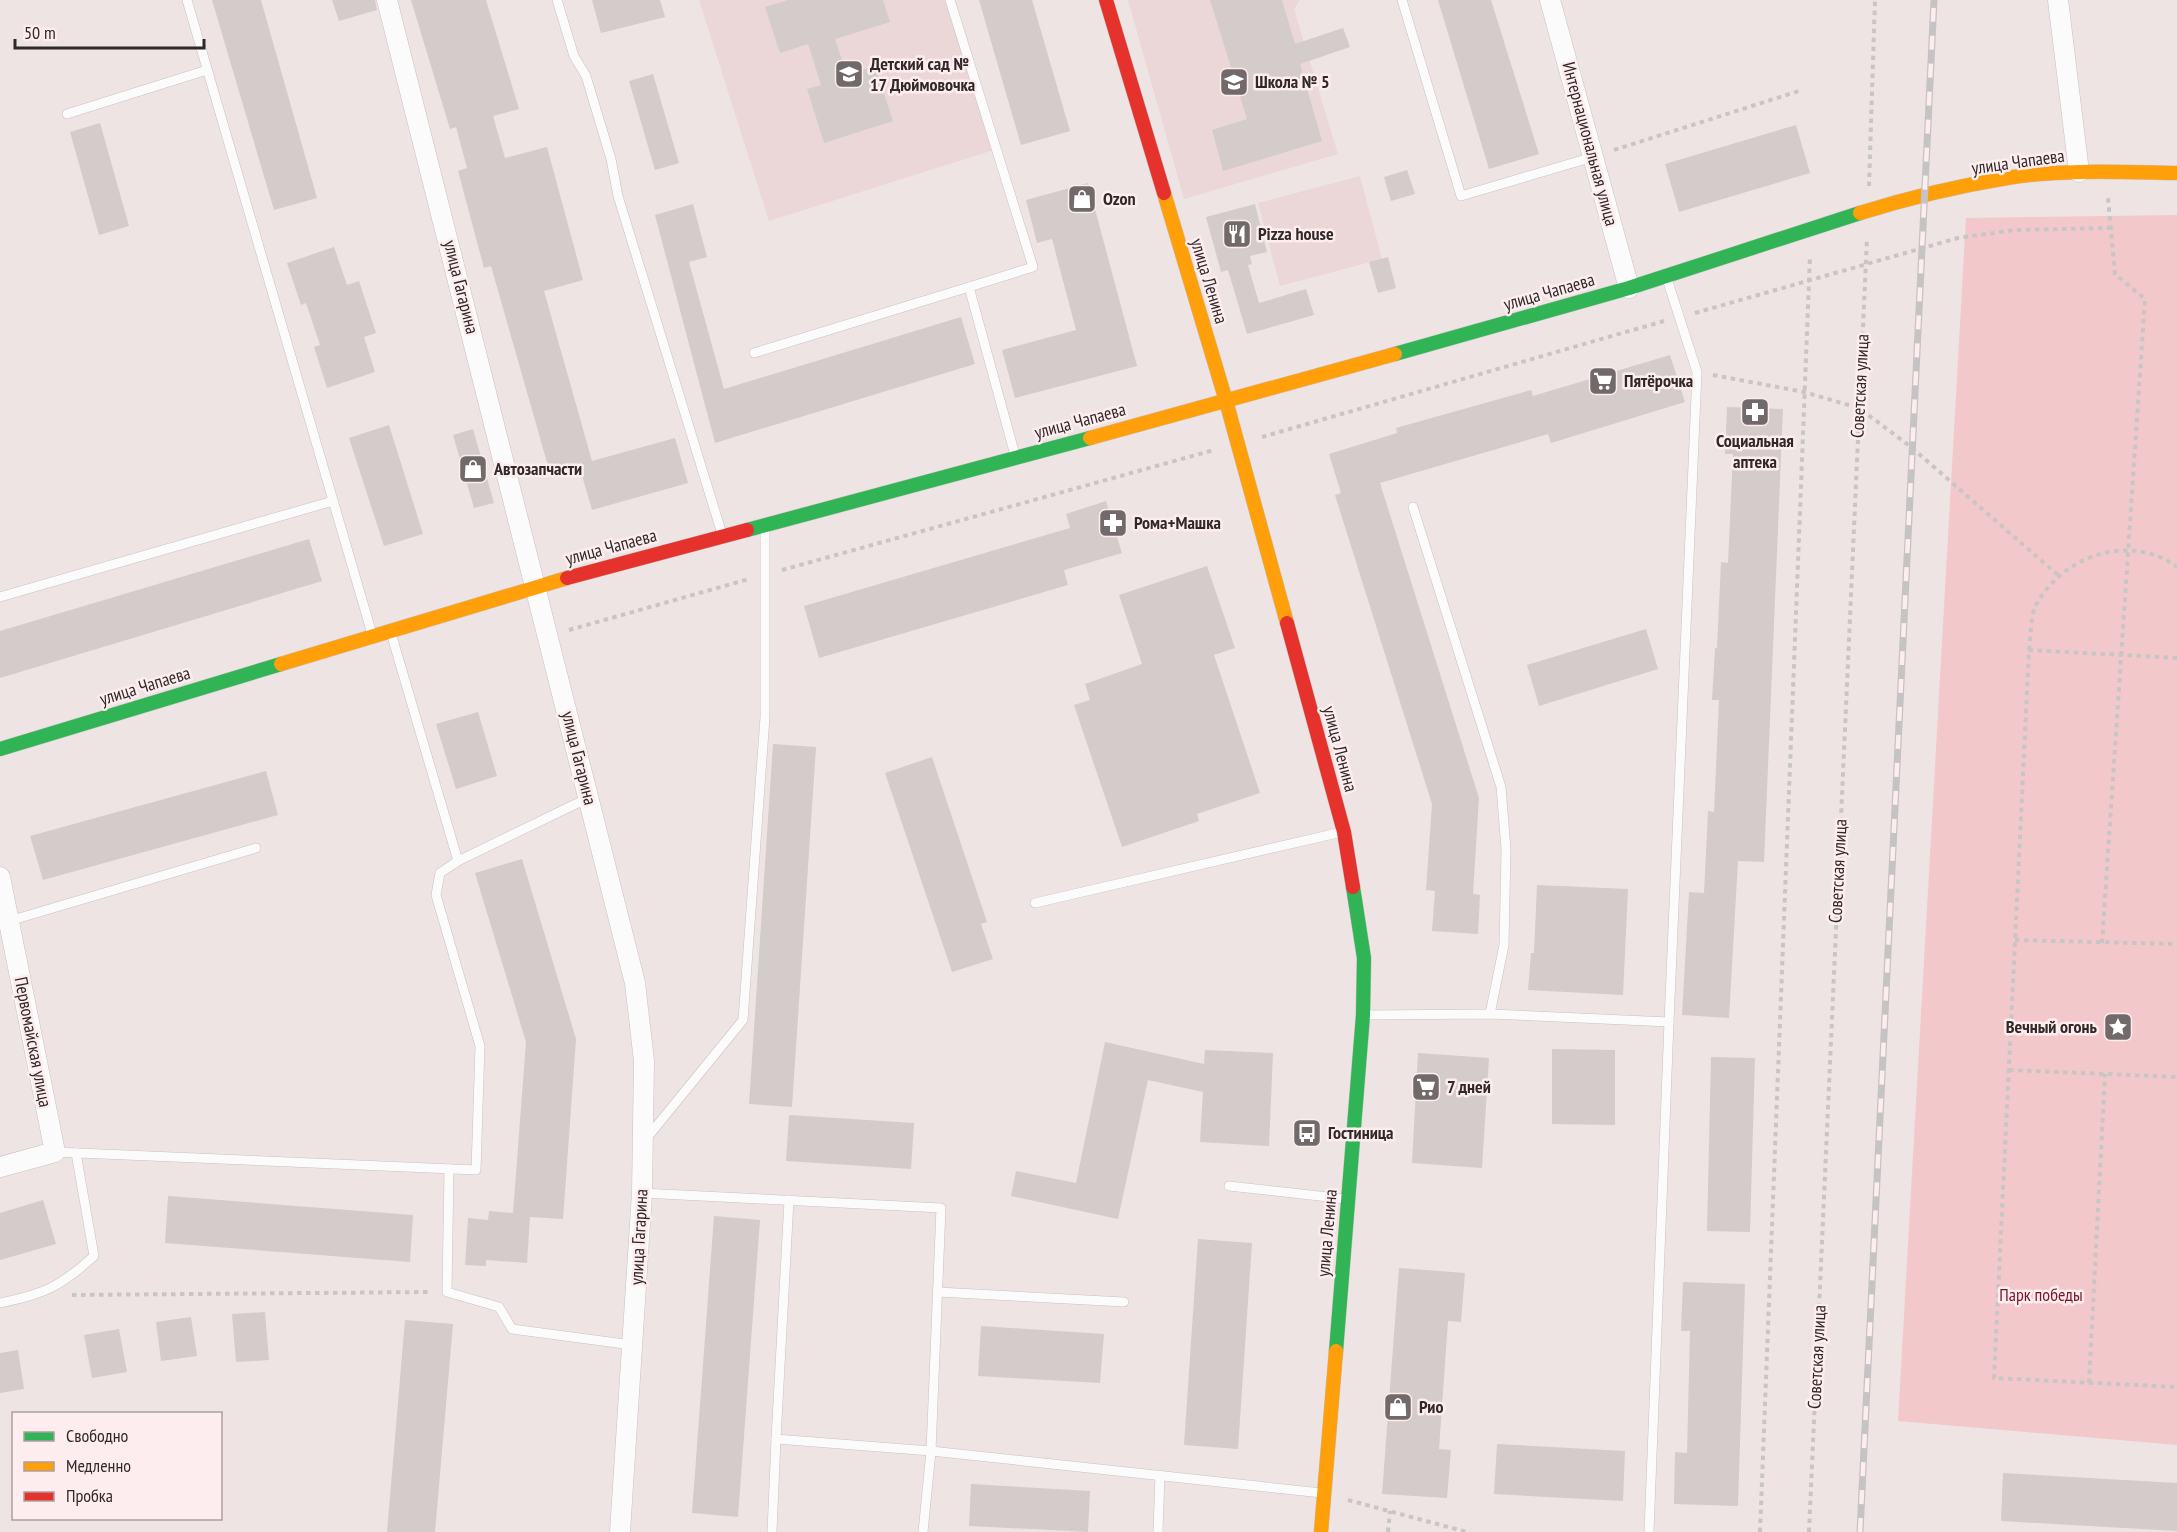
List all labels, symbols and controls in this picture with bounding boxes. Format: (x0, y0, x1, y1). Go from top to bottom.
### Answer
scale bar (15, 12, 204, 50)
text: 50 m (24, 21, 56, 44)
place label: Детский сад № 17 Дюймовочка (870, 52, 975, 96)
school or university icon: Детский сад № 17 Дюймовочка (833, 58, 865, 90)
street label: Интернациональная улица (1558, 59, 1623, 228)
school or university icon: Школа № 5 (1218, 66, 1250, 98)
place label: Школа № 5 (1255, 70, 1330, 93)
street label: улица Чапаева (1970, 144, 2066, 179)
shop icon: Ozon (1066, 183, 1098, 215)
place label: Ozon (1103, 187, 1136, 210)
restaurant icon: Pizza house (1221, 218, 1253, 250)
place label: Pizza house (1258, 222, 1334, 245)
street label: улица Ленина (1186, 235, 1233, 326)
street label: улица Гагарина (439, 238, 484, 336)
street label: улица Чапаева (1501, 268, 1597, 315)
street label: Советская улица (1845, 333, 1874, 438)
supermarket icon: Пятёрочка (1587, 365, 1619, 397)
place label: Пятёрочка (1624, 369, 1693, 392)
pharmacy icon: Социальная аптека (1739, 396, 1771, 428)
street label: улица Чапаева (1032, 397, 1128, 444)
place label: Социальная аптека (1716, 429, 1794, 473)
shop icon: Автозапчасти (457, 453, 489, 485)
place label: Автозапчасти (493, 457, 582, 480)
pharmacy icon: Рома+Машка (1097, 507, 1129, 539)
place label: Рома+Машка (1134, 511, 1221, 534)
street label: улица Чапаева (563, 523, 659, 570)
street label: улица Чапаева (97, 661, 193, 710)
street label: улица Ленина (1318, 703, 1363, 794)
street label: улица Гагарина (557, 709, 602, 807)
street label: Советская улица (1823, 818, 1852, 923)
street label: Первомайская улица (10, 975, 57, 1109)
place icon: Вечный огонь (2102, 1011, 2134, 1043)
place label: Вечный огонь (2006, 1015, 2098, 1038)
supermarket icon: 7 дней (1410, 1071, 1442, 1103)
place label: 7 дней (1447, 1075, 1491, 1098)
bus stop icon: Гостиница (1291, 1117, 1323, 1149)
place label: Гостиница (1328, 1121, 1394, 1144)
street label: улица Гагарина (625, 1188, 652, 1286)
street label: улица Ленина (1311, 1188, 1342, 1278)
park label: Парк победы (1999, 1283, 2083, 1306)
street label: Советская улица (1802, 1304, 1831, 1409)
shop icon: Рио (1382, 1391, 1414, 1423)
place label: Рио (1419, 1395, 1443, 1418)
legend (12, 1412, 222, 1520)
text: Свободно (66, 1424, 129, 1447)
text: Медленно (66, 1454, 131, 1477)
text: Пробка (66, 1484, 113, 1507)

